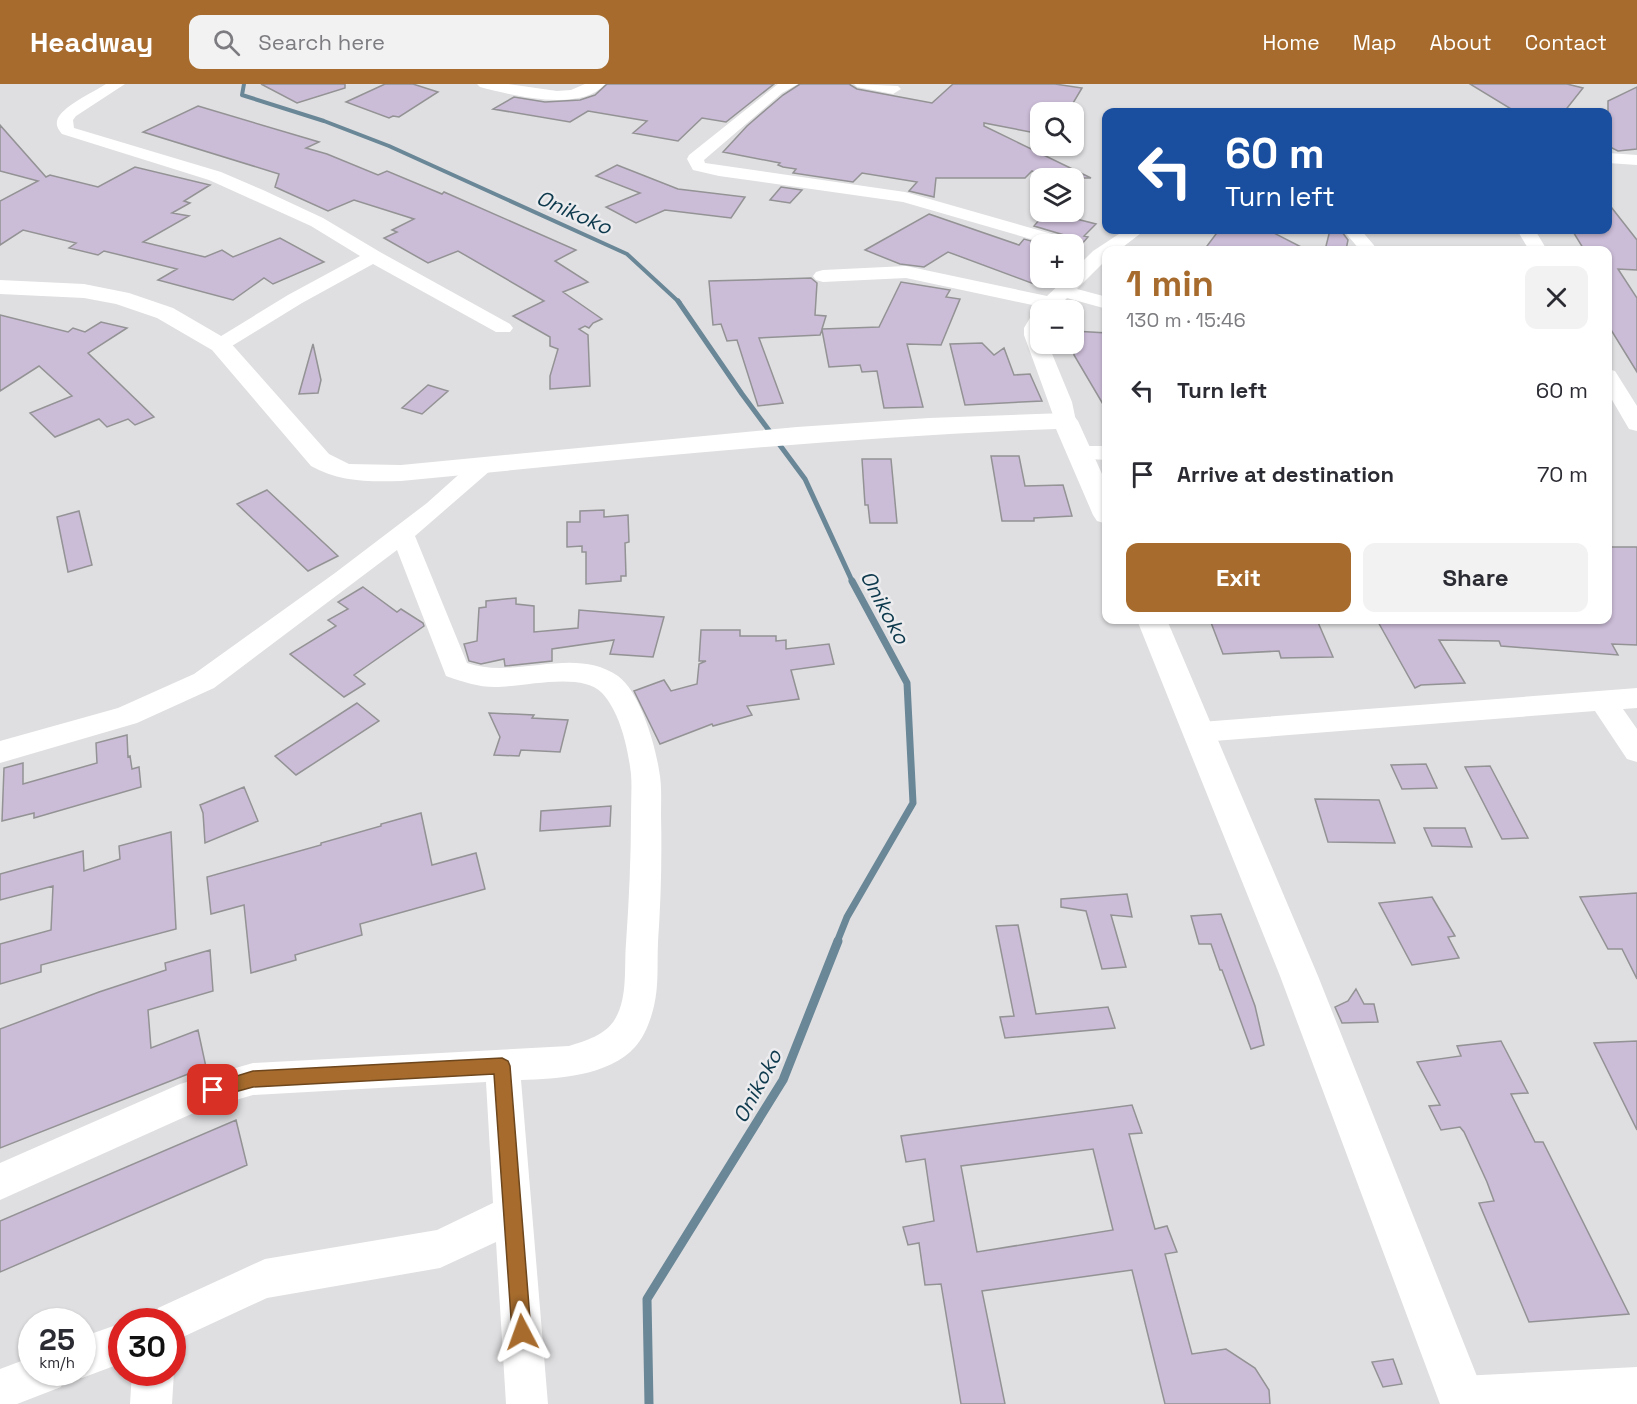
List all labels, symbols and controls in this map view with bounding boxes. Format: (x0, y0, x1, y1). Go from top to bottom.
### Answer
search box (189, 15, 609, 69)
text: Headway (30, 24, 153, 60)
icon: search (210, 26, 243, 59)
text: Search here (258, 28, 385, 56)
text: Home (1262, 29, 1320, 56)
text: Map (1353, 29, 1397, 56)
text: About (1430, 29, 1492, 56)
text: Contact (1525, 29, 1607, 56)
map controls (1030, 102, 1084, 354)
button: search (1030, 102, 1084, 156)
text: 60 m (1225, 127, 1325, 180)
icon: left (1126, 132, 1204, 210)
button: layers (1030, 168, 1084, 222)
text: Turn left (1225, 179, 1335, 214)
water label: Onikoko (532, 183, 617, 241)
button: + (1030, 234, 1084, 288)
text: 1 min (1126, 261, 1214, 307)
button: close (1525, 266, 1588, 329)
button: − (1030, 300, 1084, 354)
text: 130 m · 15:46 (1126, 307, 1246, 333)
icon: left (1126, 374, 1159, 407)
text: Turn left (1177, 376, 1267, 404)
text: 60 m (1536, 376, 1588, 404)
icon: arrive (1126, 458, 1159, 491)
text: Arrive at destination (1177, 460, 1394, 488)
text: 70 m (1537, 460, 1588, 488)
button: Exit (1126, 543, 1351, 612)
button: Share (1363, 543, 1588, 612)
water label: Onikoko (854, 566, 916, 649)
water label: Onikoko (726, 1044, 788, 1127)
pin (187, 1064, 238, 1115)
icon: arrive (196, 1073, 229, 1106)
position arrow (490, 1300, 554, 1364)
speed limit sign: 30 (108, 1308, 186, 1386)
text: 25 (39, 1320, 75, 1359)
text: km/h (39, 1353, 75, 1372)

